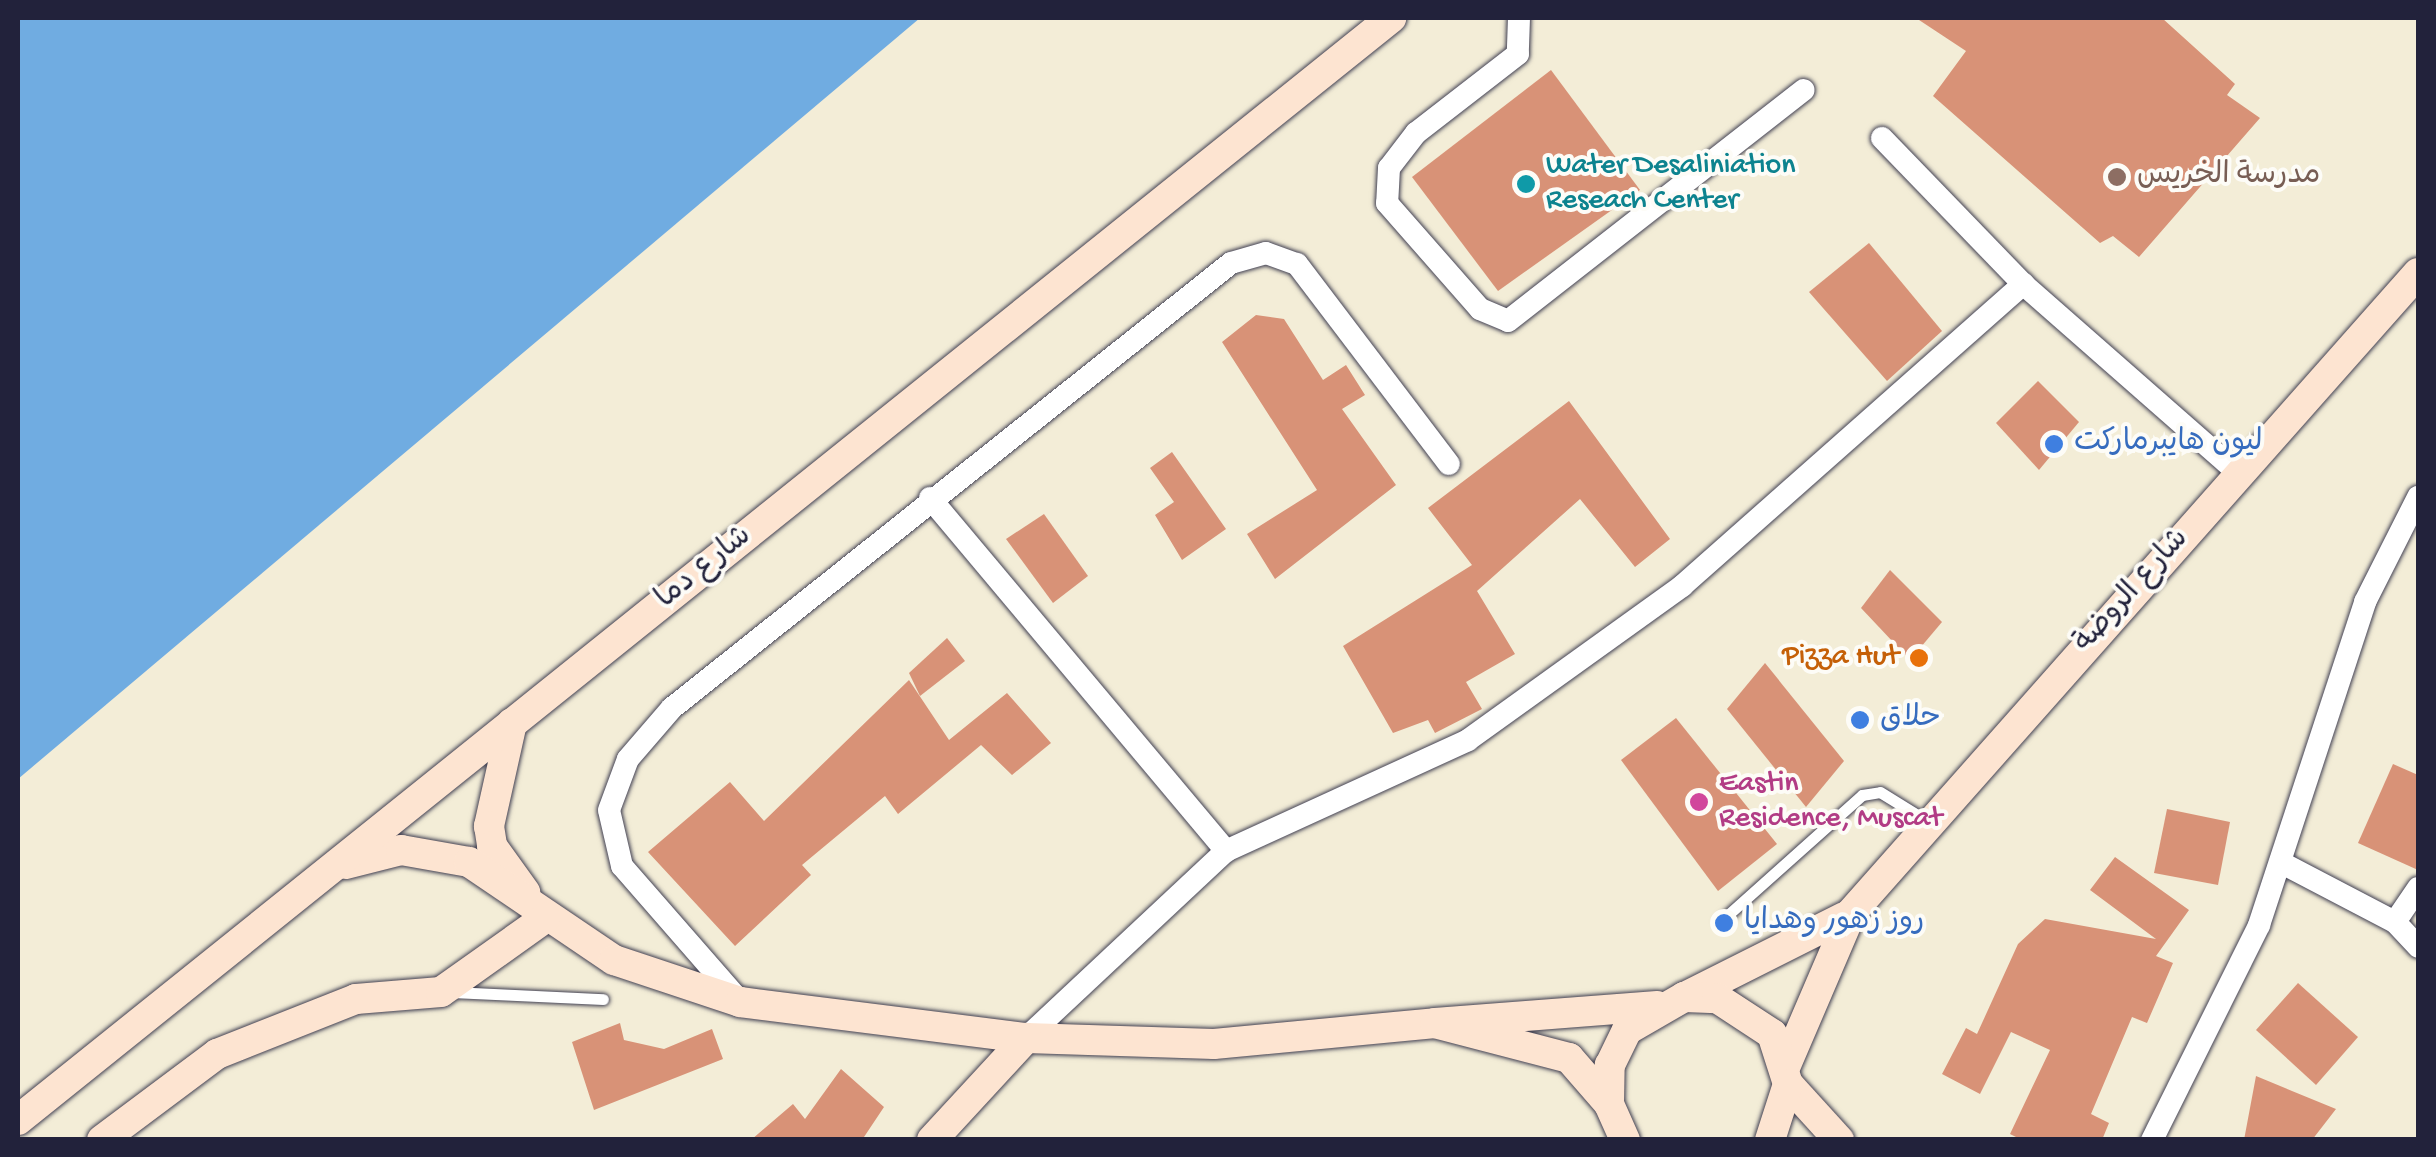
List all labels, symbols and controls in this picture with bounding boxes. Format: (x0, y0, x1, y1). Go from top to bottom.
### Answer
place label: Water Desaliniation Reseach Center (1546, 149, 1795, 220)
place label: مدرسة الخريس (2137, 159, 2320, 195)
marker: مدرسة الخريس (2106, 166, 2128, 188)
marker: Water Desaliniation Reseach Center (1515, 173, 1537, 195)
place label: ليون هايبرماركت (2074, 426, 2263, 462)
marker: ليون هايبرماركت (2043, 433, 2065, 455)
street label: شارع دما (650, 520, 760, 618)
street label: شارع الروضة (2068, 523, 2198, 661)
place label: Pizza Hut (1782, 640, 1899, 676)
marker: Pizza Hut (1908, 647, 1930, 669)
place label: حلاق (1880, 702, 1941, 738)
marker: حلاق (1849, 709, 1871, 731)
place label: Eastin Residence, Muscat (1719, 767, 1942, 838)
marker: Eastin Residence, Muscat (1688, 791, 1710, 813)
place label: روز زهور وهدايا (1744, 905, 1924, 941)
marker: روز زهور وهدايا (1713, 912, 1735, 934)

